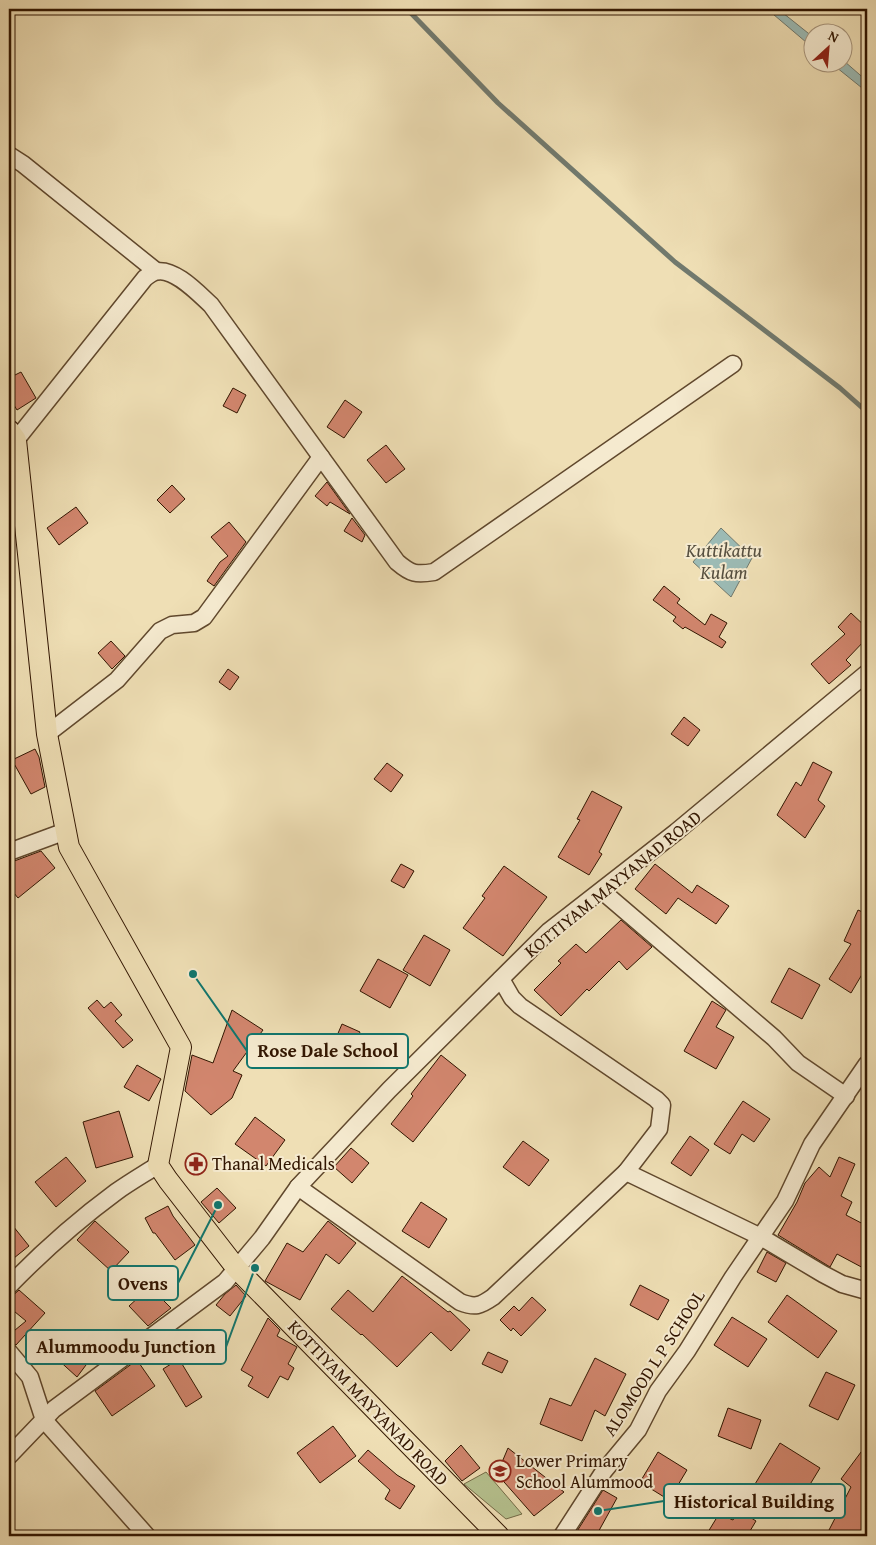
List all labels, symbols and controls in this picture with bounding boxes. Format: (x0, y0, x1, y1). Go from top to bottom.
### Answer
north arrow (804, 22, 854, 72)
text: N (825, 25, 843, 48)
water label: Kuttikattu Kulam (685, 536, 762, 586)
street label: KOTTIYAM MAYYANAD ROAD (518, 803, 707, 964)
callout: Rose Dale School (247, 1034, 408, 1068)
text: Rose Dale School (258, 1036, 399, 1064)
place label: Thanal Medicals (212, 1150, 335, 1177)
pharmacy icon: Thanal Medicals (184, 1152, 208, 1176)
callout: Ovens (108, 1266, 178, 1300)
text: Ovens (118, 1269, 168, 1297)
street label: ALOMOOD L P SCHOOL (596, 1284, 711, 1441)
street label: KOTTIYAM MAYYANAD ROAD (282, 1314, 455, 1492)
callout: Alummoodu Junction (26, 1330, 226, 1364)
text: Alummoodu Junction (36, 1332, 217, 1360)
place label: Lower Primary School Alummood (516, 1447, 653, 1495)
school or university icon: Lower Primary School Alummood (488, 1459, 512, 1483)
callout: Historical Building (664, 1484, 845, 1518)
text: Historical Building (674, 1487, 835, 1515)

